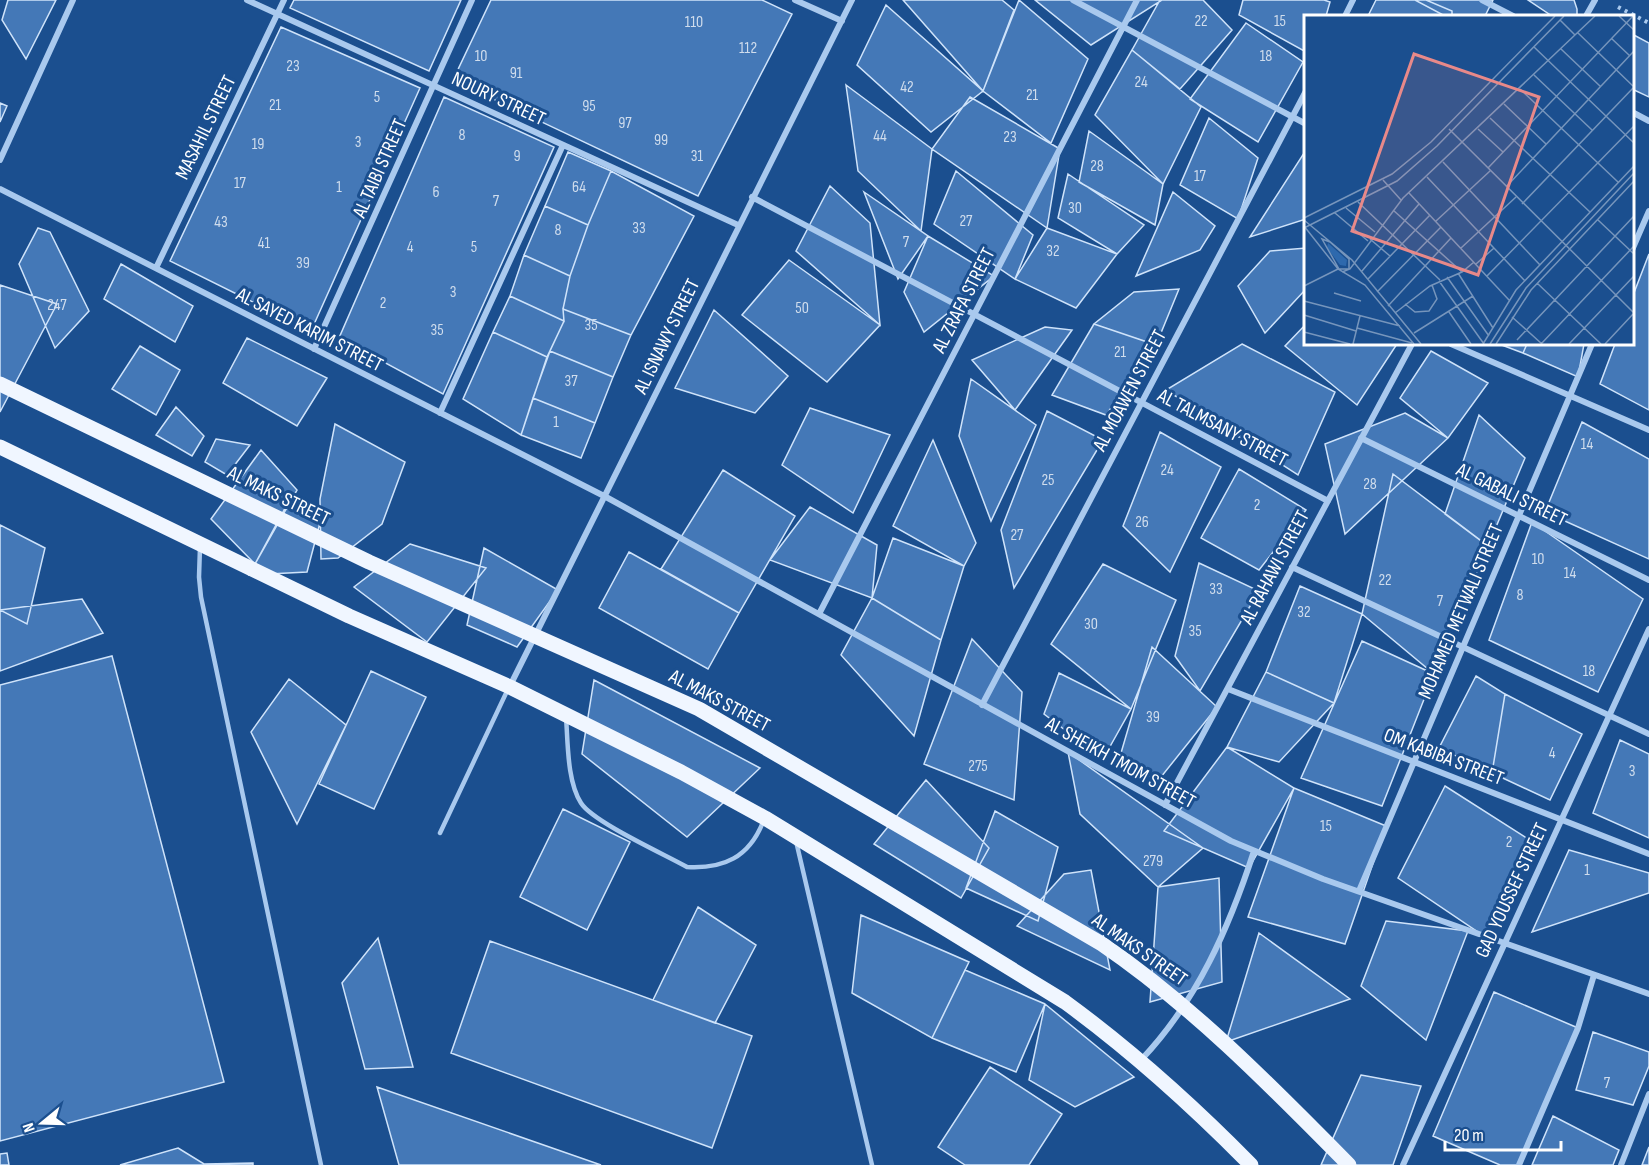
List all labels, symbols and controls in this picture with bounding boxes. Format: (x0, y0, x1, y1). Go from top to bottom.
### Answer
house number: 22 (1194, 12, 1208, 31)
house number: 15 (1274, 12, 1286, 31)
house number: 110 (685, 13, 703, 32)
inset map (1304, 15, 1634, 345)
house number: 112 (739, 39, 757, 58)
house number: 10 (475, 47, 487, 66)
house number: 18 (1260, 47, 1272, 66)
house number: 23 (286, 57, 300, 76)
house number: 91 (510, 64, 523, 83)
street label: NOURY STREET (448, 67, 549, 131)
street label: MASAHIL STREET (170, 72, 241, 183)
house number: 24 (1134, 73, 1148, 92)
house number: 42 (900, 78, 914, 97)
house number: 21 (1026, 86, 1039, 105)
house number: 5 (374, 88, 380, 107)
house number: 21 (269, 96, 282, 115)
house number: 95 (582, 97, 596, 116)
house number: 97 (618, 114, 632, 133)
street label: AL TAIBI STREET (347, 115, 412, 222)
house number: 8 (458, 126, 466, 145)
house number: 44 (873, 127, 887, 146)
house number: 23 (1003, 128, 1017, 147)
house number: 99 (654, 131, 668, 150)
house number: 3 (355, 133, 361, 152)
house number: 19 (252, 135, 264, 154)
house number: 9 (513, 147, 521, 166)
house number: 31 (691, 147, 704, 166)
house number: 28 (1090, 157, 1104, 176)
house number: 17 (1194, 167, 1207, 186)
house number: 17 (234, 174, 247, 193)
house number: 1 (336, 178, 342, 197)
house number: 64 (572, 178, 586, 197)
house number: 6 (432, 183, 440, 202)
house number: 7 (493, 192, 500, 211)
house number: 30 (1068, 199, 1082, 218)
house number: 27 (959, 212, 973, 231)
house number: 43 (214, 213, 228, 232)
house number: 33 (632, 219, 646, 238)
house number: 8 (554, 221, 562, 240)
house number: 7 (903, 233, 910, 252)
house number: 41 (258, 234, 271, 253)
house number: 4 (407, 238, 414, 257)
house number: 5 (471, 238, 477, 257)
house number: 32 (1046, 242, 1060, 261)
street label: AL ZRAFA STREET (927, 244, 1001, 358)
house number: 39 (296, 254, 310, 273)
street label: AL ISNAWY STREET (628, 275, 705, 399)
street label: AL SAYED KARIM STREET (231, 282, 387, 377)
house number: 3 (450, 283, 456, 302)
house number: 2 (380, 294, 386, 313)
house number: 247 (47, 296, 67, 315)
house number: 50 (795, 299, 809, 318)
house number: 35 (584, 316, 598, 335)
house number: 35 (430, 321, 444, 340)
street label: AL MOAWEN STREET (1087, 326, 1172, 456)
house number: 21 (1114, 343, 1127, 362)
house number: 37 (564, 372, 578, 391)
street label: AL TALMSANY STREET (1153, 383, 1292, 472)
house number: 1 (553, 413, 559, 432)
house number: 14 (1581, 435, 1593, 454)
street label: AL GABALI STREET (1451, 457, 1571, 532)
street label: AL MAKS STREET (223, 460, 334, 531)
house number: 24 (1160, 461, 1174, 480)
house number: 25 (1041, 471, 1055, 490)
house number: 28 (1363, 475, 1377, 494)
house number: 2 (1254, 496, 1260, 515)
street label: AL RAHAWI STREET (1234, 506, 1315, 629)
house number: 26 (1135, 513, 1149, 532)
street label: MOHAMED METWALI STREET (1413, 520, 1509, 703)
house number: 27 (1010, 526, 1024, 545)
house number: 10 (1532, 550, 1544, 569)
house number: 14 (1564, 564, 1576, 583)
house number: 22 (1378, 571, 1392, 590)
house number: 33 (1209, 580, 1223, 599)
house number: 8 (1516, 586, 1524, 605)
house number: 7 (1437, 592, 1444, 611)
house number: 32 (1297, 603, 1311, 622)
house number: 30 (1084, 615, 1098, 634)
house number: 35 (1188, 622, 1202, 641)
house number: 18 (1583, 662, 1595, 681)
street label: AL MAKS STREET (664, 664, 774, 737)
house number: 39 (1146, 708, 1160, 727)
street label: AL SHEIKH TMOM STREET (1040, 711, 1200, 814)
street label: OM KABIBA STREET (1380, 723, 1507, 791)
house number: 4 (1549, 744, 1556, 763)
house number: 275 (968, 757, 988, 776)
house number: 3 (1629, 762, 1635, 781)
house number: 15 (1320, 817, 1332, 836)
street label: GAD YOUSSEF STREET (1470, 819, 1554, 962)
house number: 2 (1506, 833, 1512, 852)
house number: 279 (1143, 852, 1163, 871)
house number: 1 (1584, 861, 1590, 880)
street label: AL MAKS STREET (1086, 908, 1192, 991)
house number: 7 (1604, 1074, 1611, 1093)
north arrow (12, 1093, 72, 1153)
scale bar (1445, 1114, 1560, 1152)
text: N (19, 1120, 40, 1135)
text: 20 m (1454, 1125, 1484, 1146)

